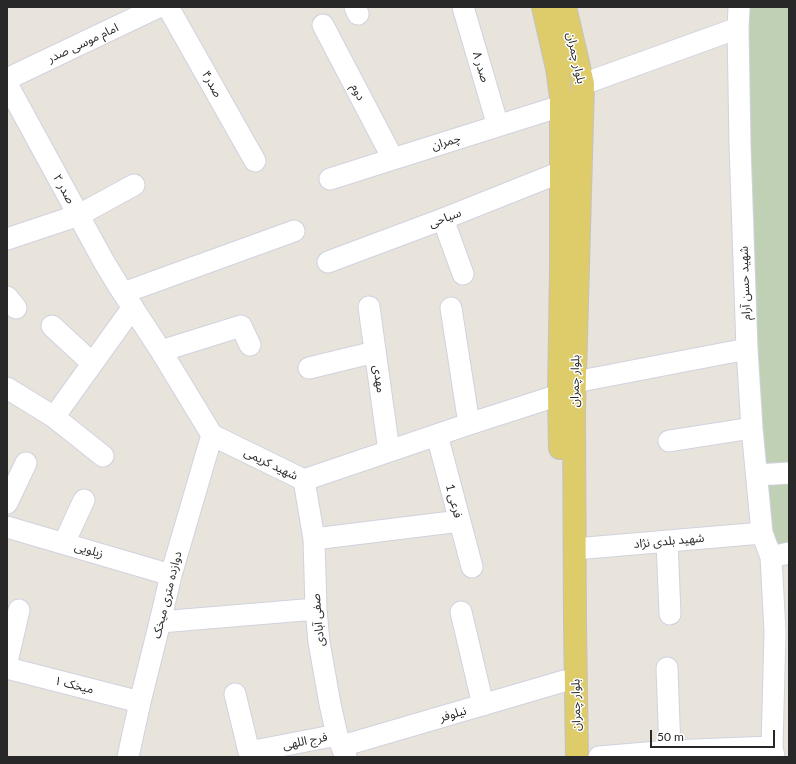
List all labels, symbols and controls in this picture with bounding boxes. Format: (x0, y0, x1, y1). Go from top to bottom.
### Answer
street label: امام موسی صدر (45, 20, 121, 66)
street label: بلوار چمران (564, 31, 588, 85)
street label: صدر ۸ (470, 50, 492, 84)
street label: صدر۴ (199, 68, 225, 100)
street label: دوم (348, 81, 368, 103)
street label: چمران (430, 131, 462, 153)
street label: صدر ۲ (50, 172, 78, 206)
street label: سیاحی (427, 205, 463, 231)
street label: شهید حسن آرام (737, 246, 753, 320)
street label: بلوار چمران (567, 355, 583, 407)
street label: مهدی (370, 364, 388, 394)
street label: شهید کریمی (242, 445, 300, 483)
street label: فرعی 1 (443, 482, 465, 520)
street label: شهید بلدی نژاد (633, 531, 705, 551)
street label: زیلویی (73, 539, 105, 561)
street label: دوازده متری میخک (149, 550, 185, 640)
street label: صفی آبادی (309, 593, 327, 647)
street label: میخک ۱ (53, 673, 95, 697)
street label: بلوار چمران (568, 679, 584, 731)
street label: نیلوفر (438, 703, 468, 725)
scale bar (652, 722, 777, 748)
text: 50 m (657, 729, 684, 744)
street label: فرج اللهی (281, 730, 329, 752)

